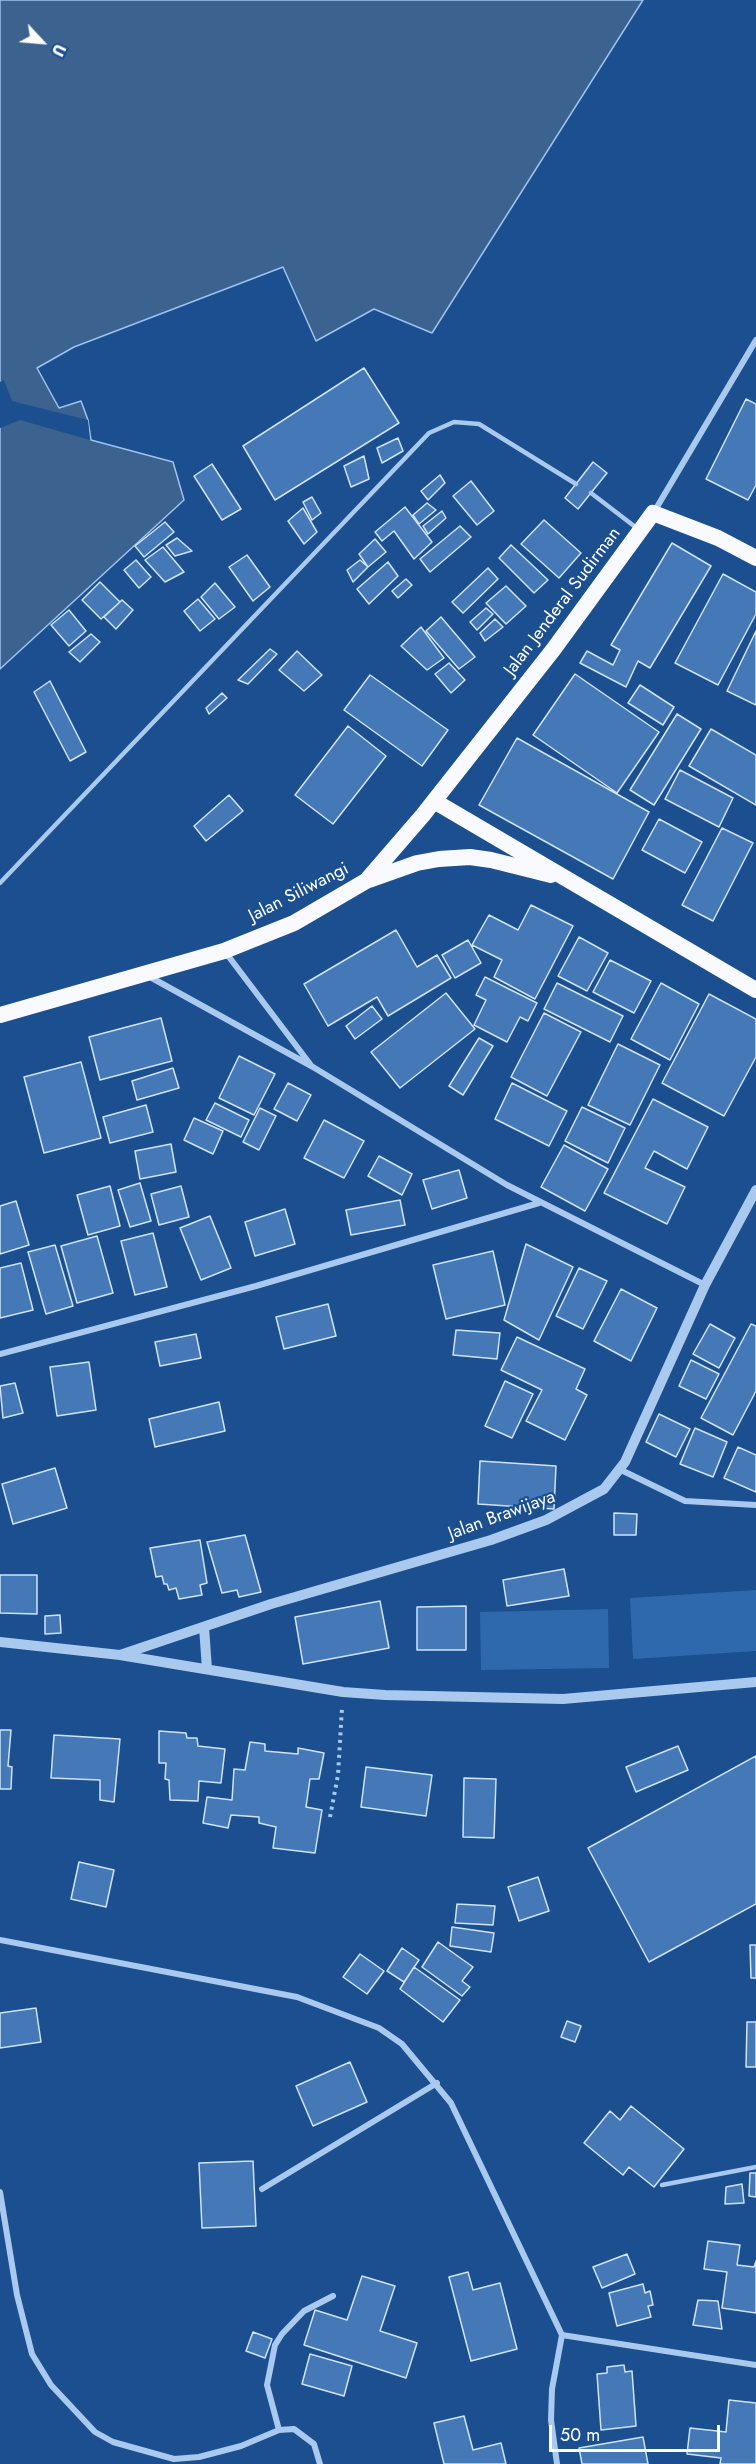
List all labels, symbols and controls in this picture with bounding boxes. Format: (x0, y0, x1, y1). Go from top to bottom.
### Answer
north arrow (12, 12, 72, 72)
text: U (46, 40, 71, 60)
street label: Jalan Jenderal Sudirman (500, 524, 626, 680)
street label: Jalan Siliwangi (245, 859, 353, 927)
street label: Jalan Brawijaya (446, 1487, 558, 1545)
scale bar (552, 2413, 723, 2451)
text: 50 m (560, 2422, 600, 2448)

